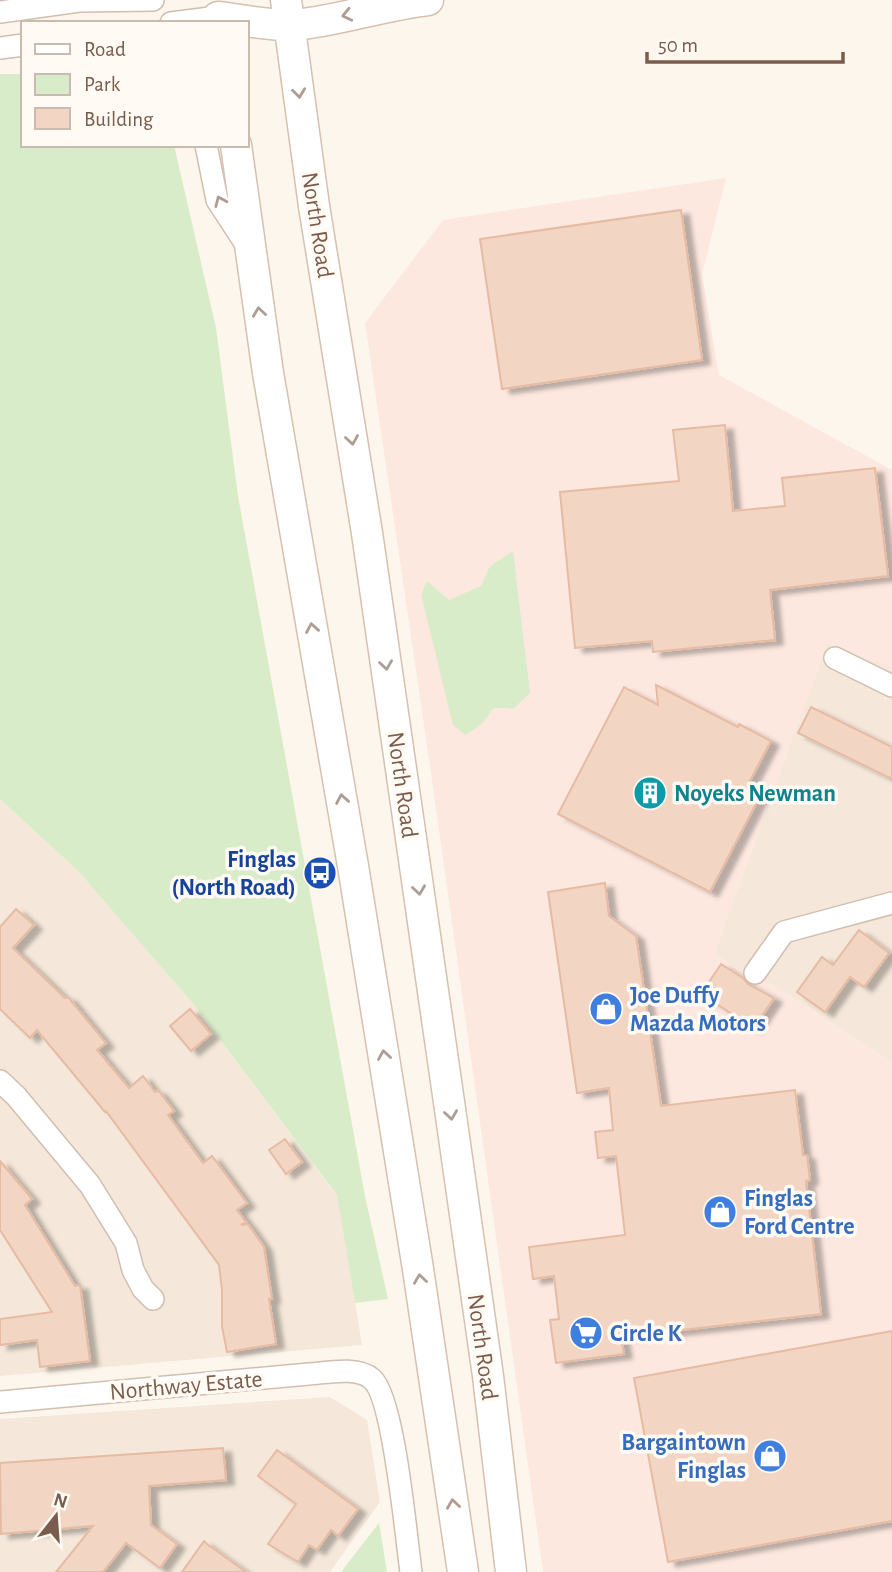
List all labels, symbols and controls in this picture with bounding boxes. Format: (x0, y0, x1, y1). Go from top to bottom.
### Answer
one-way arrow (341, 7, 353, 21)
legend (21, 21, 248, 147)
scale bar (647, 21, 843, 65)
text: 50 m (658, 35, 698, 56)
text: Road (84, 39, 126, 60)
text: Park (84, 74, 121, 95)
one-way arrow (291, 87, 306, 99)
text: Building (84, 109, 154, 130)
street label: North Road (297, 170, 337, 280)
one-way arrow (214, 196, 228, 208)
one-way arrow (252, 306, 267, 318)
one-way arrow (344, 434, 359, 446)
one-way arrow (305, 622, 320, 634)
one-way arrow (378, 659, 393, 671)
street label: North Road (383, 730, 421, 840)
building icon: Noyeks Newman (631, 774, 669, 812)
place label: Noyeks Newman (674, 782, 836, 806)
one-way arrow (335, 793, 350, 805)
place label: Finglas (North Road) (171, 848, 296, 900)
bus stop icon: Finglas (North Road) (301, 854, 339, 892)
one-way arrow (411, 884, 426, 896)
place label: Joe Duffy Mazda Motors (630, 984, 766, 1036)
shop icon: Joe Duffy Mazda Motors (587, 990, 625, 1028)
one-way arrow (377, 1049, 392, 1061)
one-way arrow (444, 1109, 459, 1121)
place label: Finglas Ford Centre (744, 1187, 854, 1239)
shop icon: Finglas Ford Centre (701, 1193, 739, 1231)
one-way arrow (412, 1274, 427, 1285)
street label: North Road (463, 1292, 501, 1402)
supermarket icon: Circle K (567, 1314, 605, 1352)
place label: Circle K (610, 1322, 682, 1346)
street label: Northway Estate (109, 1367, 263, 1405)
place label: Bargaintown Finglas (621, 1431, 746, 1483)
shop icon: Bargaintown Finglas (751, 1437, 789, 1475)
north arrow (21, 1481, 91, 1551)
text: N (51, 1490, 70, 1512)
one-way arrow (446, 1499, 461, 1510)

